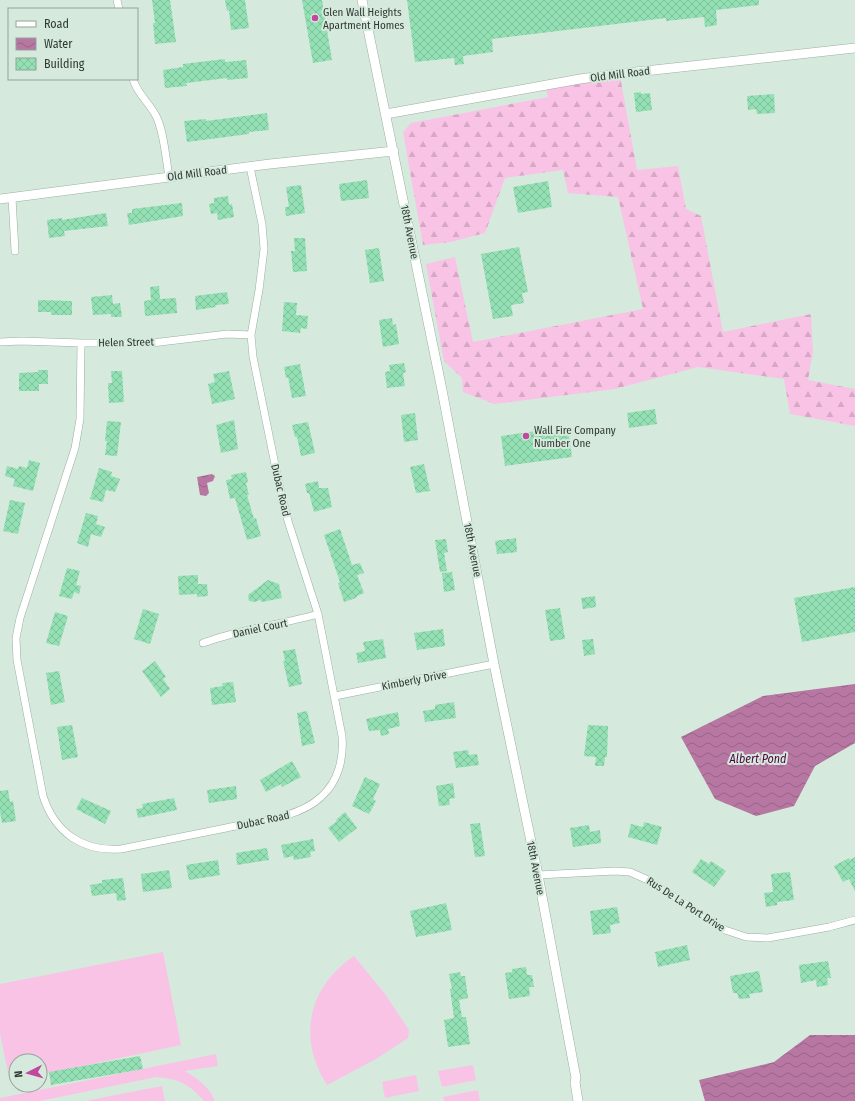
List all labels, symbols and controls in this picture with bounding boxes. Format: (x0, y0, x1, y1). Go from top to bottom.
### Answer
place label: Glen Wall Heights Apartment Homes (323, 6, 405, 32)
legend (8, 8, 138, 80)
marker: Glen Wall Heights Apartment Homes (310, 13, 320, 23)
text: Road (44, 17, 69, 31)
text: Water (44, 37, 73, 51)
text: Building (44, 57, 85, 71)
street label: Old Mill Road (589, 64, 651, 85)
street label: Old Mill Road (166, 163, 228, 184)
street label: 18th Avenue (398, 204, 421, 260)
street label: Helen Street (98, 336, 154, 349)
place label: Wall Fire Company Number One (534, 424, 616, 450)
marker: Wall Fire Company Number One (521, 431, 531, 441)
street label: Dubac Road (268, 463, 293, 518)
street label: 18th Avenue (461, 522, 484, 578)
street label: Daniel Court (232, 616, 289, 641)
street label: Kimberly Drive (381, 668, 448, 693)
water label: Albert Pond (729, 752, 787, 766)
street label: Dubac Road (236, 809, 291, 832)
street label: 18th Avenue (524, 840, 547, 896)
street label: Rus De La Port Drive (644, 874, 727, 935)
north arrow (8, 1053, 48, 1093)
text: N (12, 1070, 25, 1078)

